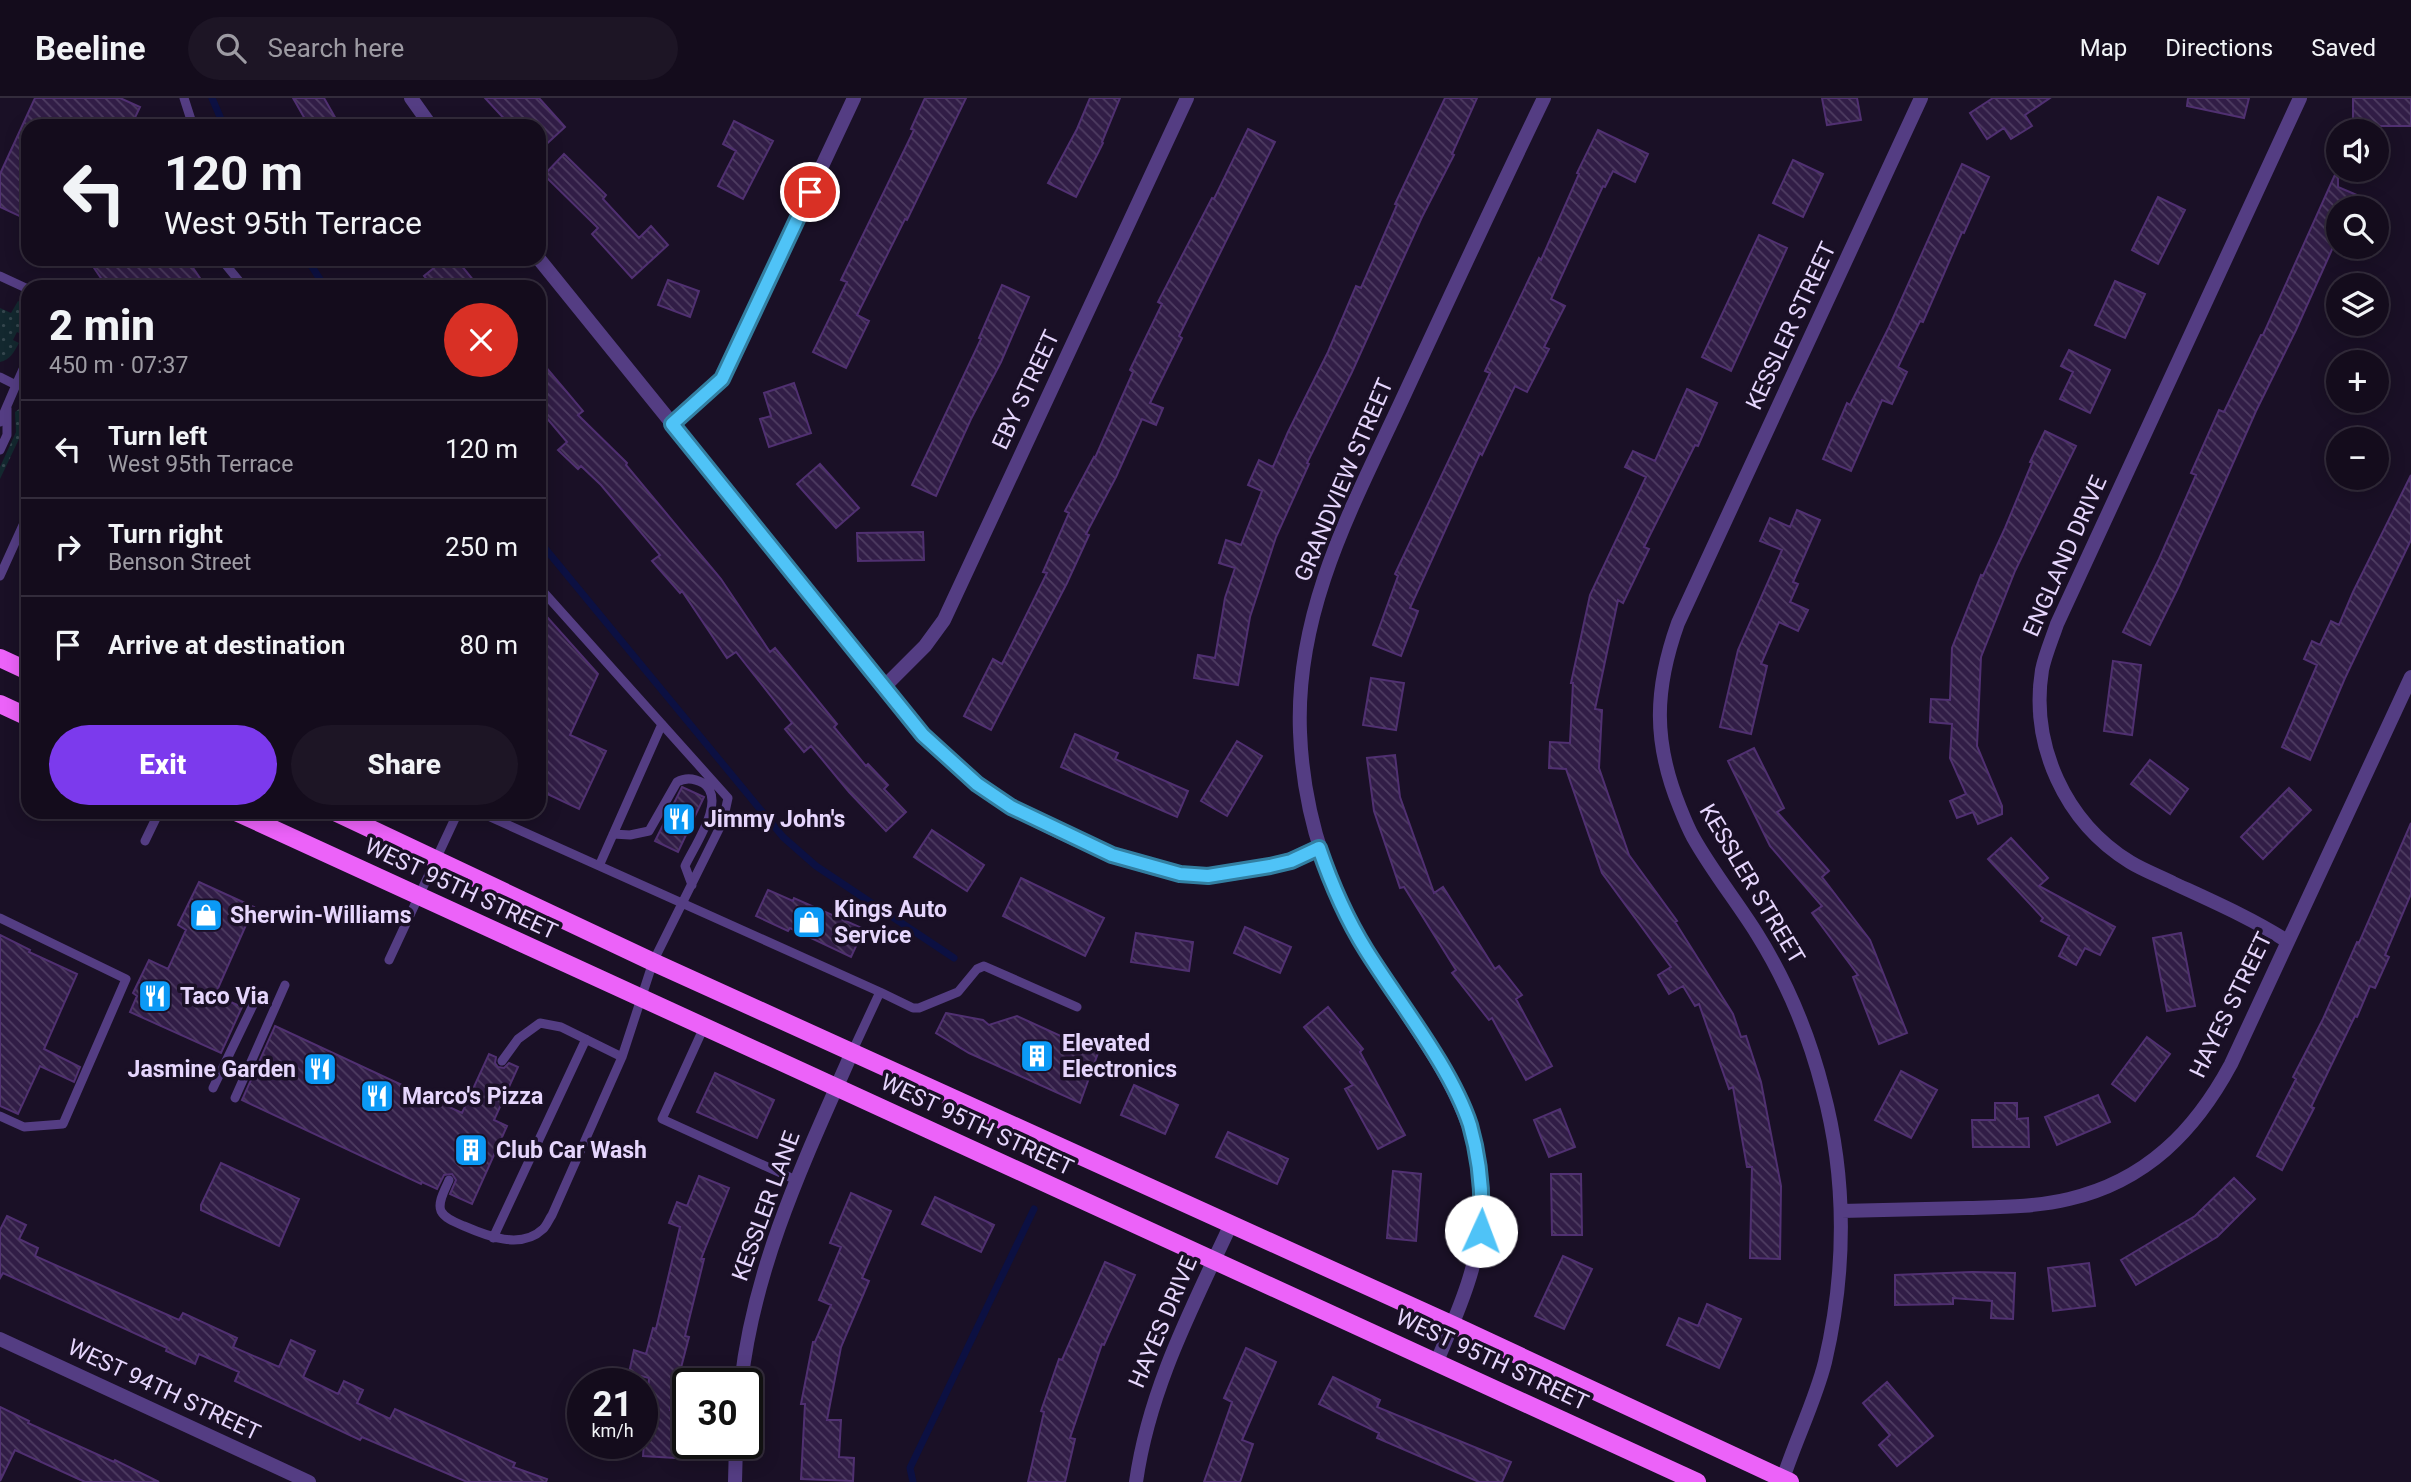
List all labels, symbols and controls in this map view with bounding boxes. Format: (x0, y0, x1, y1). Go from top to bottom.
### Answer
search box (188, 17, 678, 80)
text: Beeline (35, 29, 146, 68)
icon: search (212, 29, 250, 67)
text: Search here (268, 33, 404, 63)
text: Map (2080, 34, 2127, 62)
text: Directions (2165, 34, 2273, 62)
text: Saved (2311, 34, 2376, 62)
map controls (2326, 119, 2389, 490)
button: sound (2326, 119, 2389, 182)
text: 120 m (164, 145, 303, 202)
icon: left (49, 147, 140, 238)
pin (780, 162, 840, 222)
icon: arrive (791, 173, 829, 211)
button: search (2326, 196, 2389, 259)
text: West 95th Terrace (164, 204, 422, 242)
street label: KESSLER STREET (1740, 238, 1842, 414)
button: layers (2326, 273, 2389, 336)
text: 2 min (49, 301, 155, 350)
button: close (444, 303, 518, 377)
street label: EBY STREET (987, 326, 1065, 454)
button: + (2326, 350, 2389, 413)
text: 450 m · 07:37 (49, 352, 188, 379)
street label: GRANDVIEW STREET (1289, 374, 1399, 586)
text: Turn left (108, 421, 207, 451)
button: − (2326, 427, 2389, 490)
icon: left (49, 430, 87, 468)
text: 120 m (445, 434, 518, 464)
text: West 95th Terrace (108, 451, 293, 478)
street label: ENGLAND DRIVE (2017, 471, 2113, 641)
text: Turn right (108, 519, 223, 549)
icon: right (49, 528, 87, 566)
text: 250 m (445, 532, 518, 562)
text: Benson Street (108, 549, 251, 576)
icon: arrive (49, 626, 87, 664)
text: Arrive at destination (108, 630, 345, 660)
text: 80 m (460, 630, 518, 660)
button: Exit (49, 725, 277, 805)
button: Share (291, 725, 518, 805)
street label: KESSLER STREET (1694, 799, 1811, 969)
restaurant icon: Jimmy John's (660, 800, 698, 838)
place label: Jimmy John's (704, 806, 845, 833)
street label: WEST 95TH STREET (360, 833, 562, 946)
shop icon: Sherwin-Williams (187, 896, 225, 934)
place label: Kings Auto Service (834, 896, 947, 949)
place label: Sherwin-Williams (230, 902, 412, 929)
shop icon: Kings Auto Service (790, 903, 828, 941)
street label: HAYES STREET (2184, 928, 2278, 1082)
restaurant icon: Taco Via (136, 977, 174, 1015)
place label: Taco Via (180, 983, 269, 1010)
place label: Elevated Electronics (1062, 1030, 1177, 1083)
building icon: Elevated Electronics (1018, 1037, 1056, 1075)
restaurant icon: Jasmine Garden (301, 1050, 339, 1088)
place label: Jasmine Garden (128, 1056, 296, 1083)
street label: WEST 95TH STREET (876, 1069, 1078, 1182)
restaurant icon: Marco's Pizza (358, 1077, 396, 1115)
place label: Marco's Pizza (402, 1083, 543, 1110)
street label: KESSLER LANE (726, 1127, 806, 1285)
building icon: Club Car Wash (452, 1131, 490, 1169)
place label: Club Car Wash (496, 1137, 647, 1164)
position arrow (1444, 1194, 1518, 1268)
street label: HAYES DRIVE (1123, 1252, 1203, 1392)
street label: WEST 95TH STREET (1391, 1304, 1593, 1417)
street label: WEST 94TH STREET (63, 1334, 265, 1447)
speed limit sign: 30 (672, 1368, 763, 1459)
text: 21 (592, 1384, 633, 1425)
text: km/h (591, 1420, 634, 1441)

